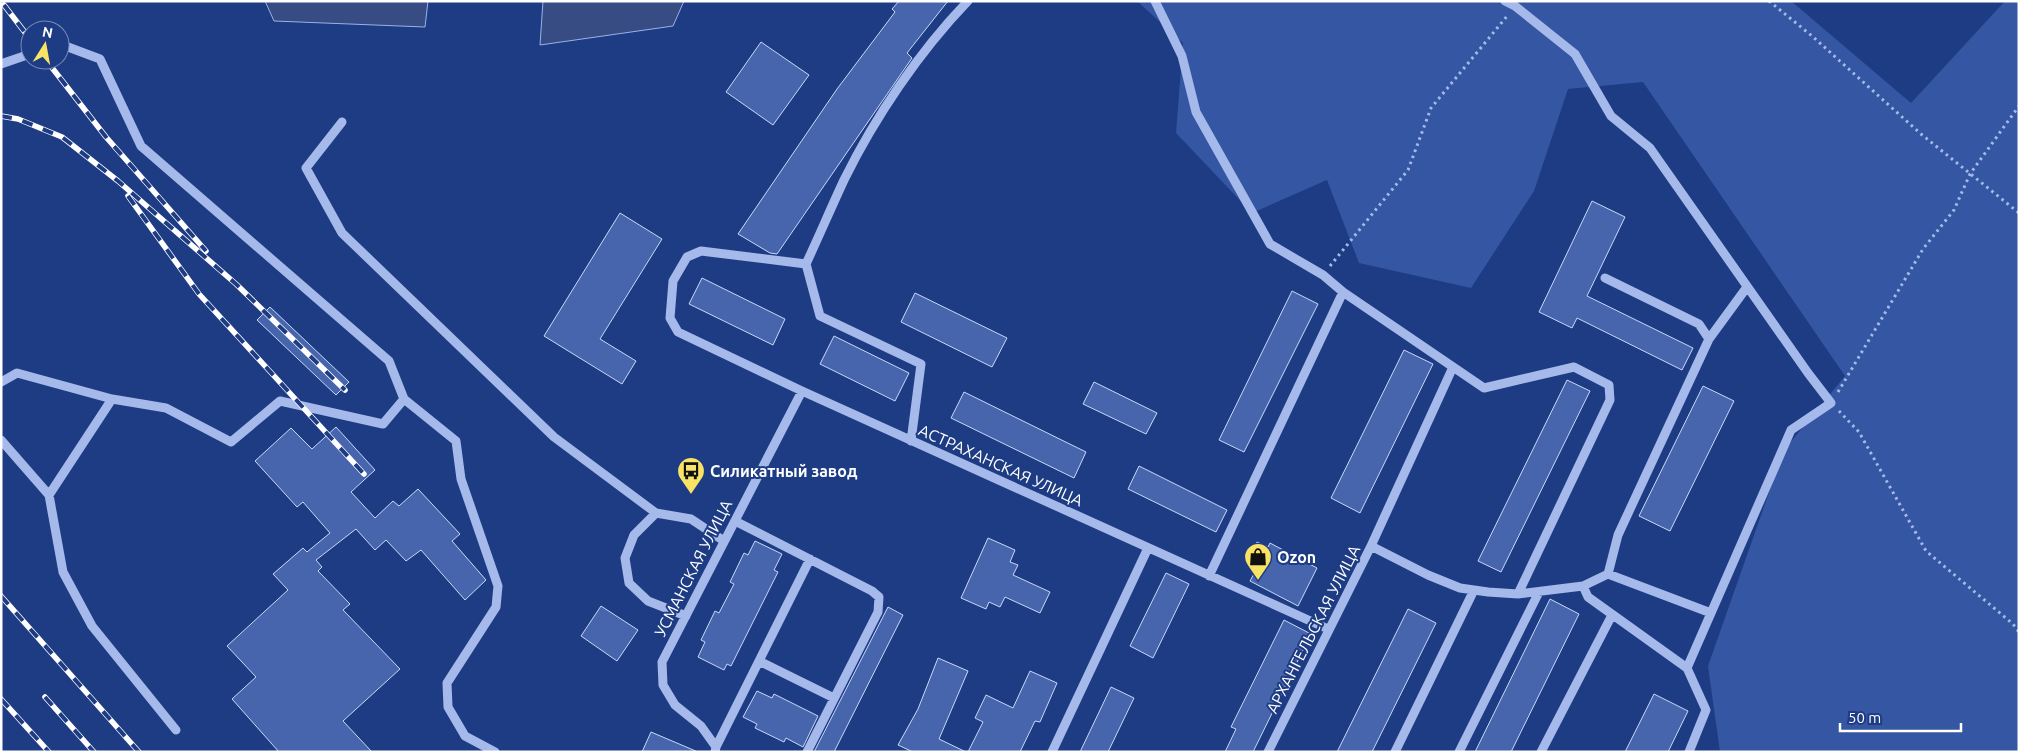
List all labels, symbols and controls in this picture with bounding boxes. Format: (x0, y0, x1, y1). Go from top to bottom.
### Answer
north arrow (20, 20, 70, 70)
text: N (41, 23, 54, 41)
street label: АСТРАХАНСКАЯ УЛИЦА (916, 421, 1086, 510)
bus stop icon: Силикатный завод (676, 456, 706, 495)
place label: Силикатный завод (710, 462, 858, 480)
street label: УСМАНСКАЯ УЛИЦА (651, 496, 736, 639)
street label: АРХАНГЕЛЬСКАЯ УЛИЦА (1263, 541, 1364, 716)
shop icon: Ozon (1243, 542, 1273, 581)
place label: Ozon (1277, 548, 1316, 566)
scale bar (1840, 700, 1961, 732)
text: 50 m (1848, 709, 1881, 726)

